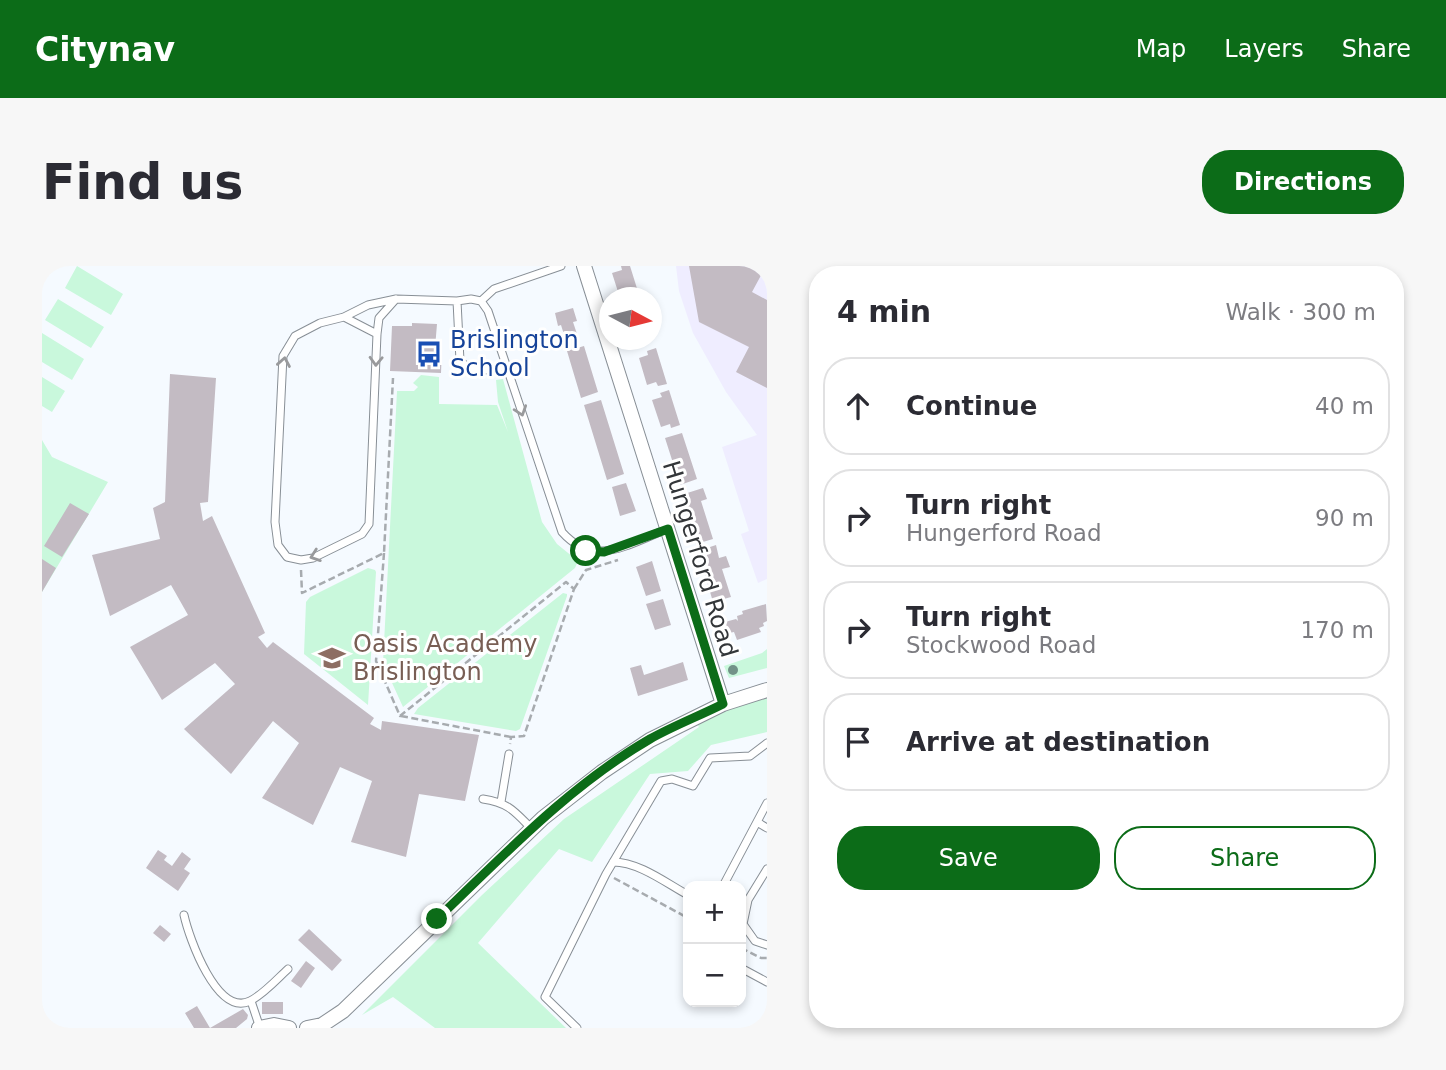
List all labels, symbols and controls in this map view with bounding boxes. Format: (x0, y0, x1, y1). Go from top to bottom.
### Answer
text: Citynav (35, 30, 175, 69)
text: Map (1136, 35, 1186, 63)
text: Layers (1224, 35, 1304, 63)
text: Share (1342, 35, 1411, 63)
button: Directions (1202, 150, 1404, 214)
text: Find us (42, 154, 243, 211)
north arrow (599, 287, 662, 350)
text: 4 min (837, 294, 931, 329)
text: Walk · 300 m (1225, 299, 1376, 325)
place label: Brislington School (450, 326, 579, 382)
bus stop icon: Brislington School (414, 339, 444, 369)
one-way arrow (368, 355, 383, 366)
one-way arrow (276, 357, 291, 368)
icon: ahead (839, 387, 877, 425)
text: Continue (906, 391, 1037, 421)
text: 40 m (1315, 393, 1374, 419)
one-way arrow (513, 404, 528, 416)
street label: Hungerford Road (657, 457, 743, 661)
text: Turn right (906, 490, 1051, 520)
icon: right (839, 499, 877, 537)
text: 90 m (1315, 505, 1374, 531)
text: Hungerford Road (906, 520, 1102, 546)
route start (570, 535, 601, 566)
one-way arrow (310, 548, 322, 562)
text: Turn right (906, 602, 1051, 632)
icon: right (839, 611, 877, 649)
text: 170 m (1300, 617, 1374, 643)
place label: Oasis Academy Brislington (353, 630, 537, 686)
text: Stockwood Road (906, 632, 1096, 658)
school or university icon: Oasis Academy Brislington (317, 643, 347, 673)
icon: arrive (839, 723, 877, 761)
text: Arrive at destination (906, 727, 1210, 757)
button: Save (837, 826, 1100, 890)
button: Share (1114, 826, 1376, 890)
map controls (683, 881, 746, 1007)
button: + (683, 881, 746, 944)
route end (421, 903, 452, 934)
button: − (683, 944, 746, 1007)

